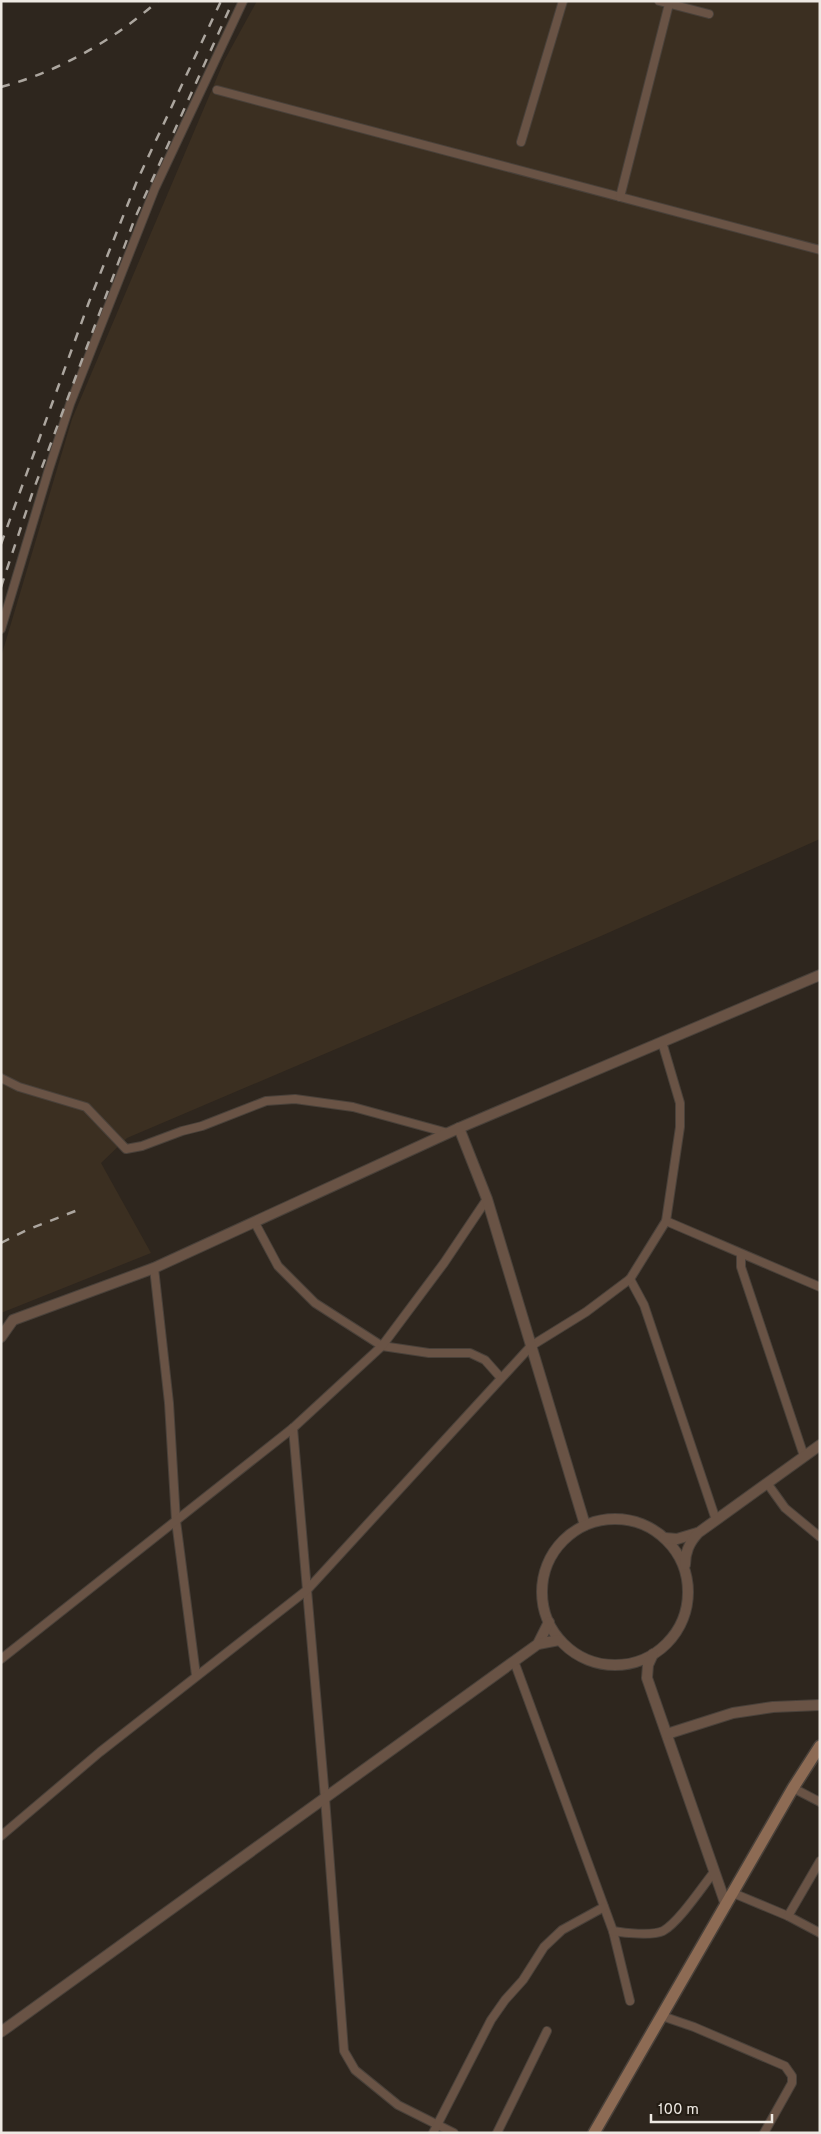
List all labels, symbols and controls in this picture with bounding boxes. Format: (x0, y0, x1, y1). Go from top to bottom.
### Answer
scale bar (651, 2092, 772, 2124)
text: 100 m (658, 2101, 699, 2120)

